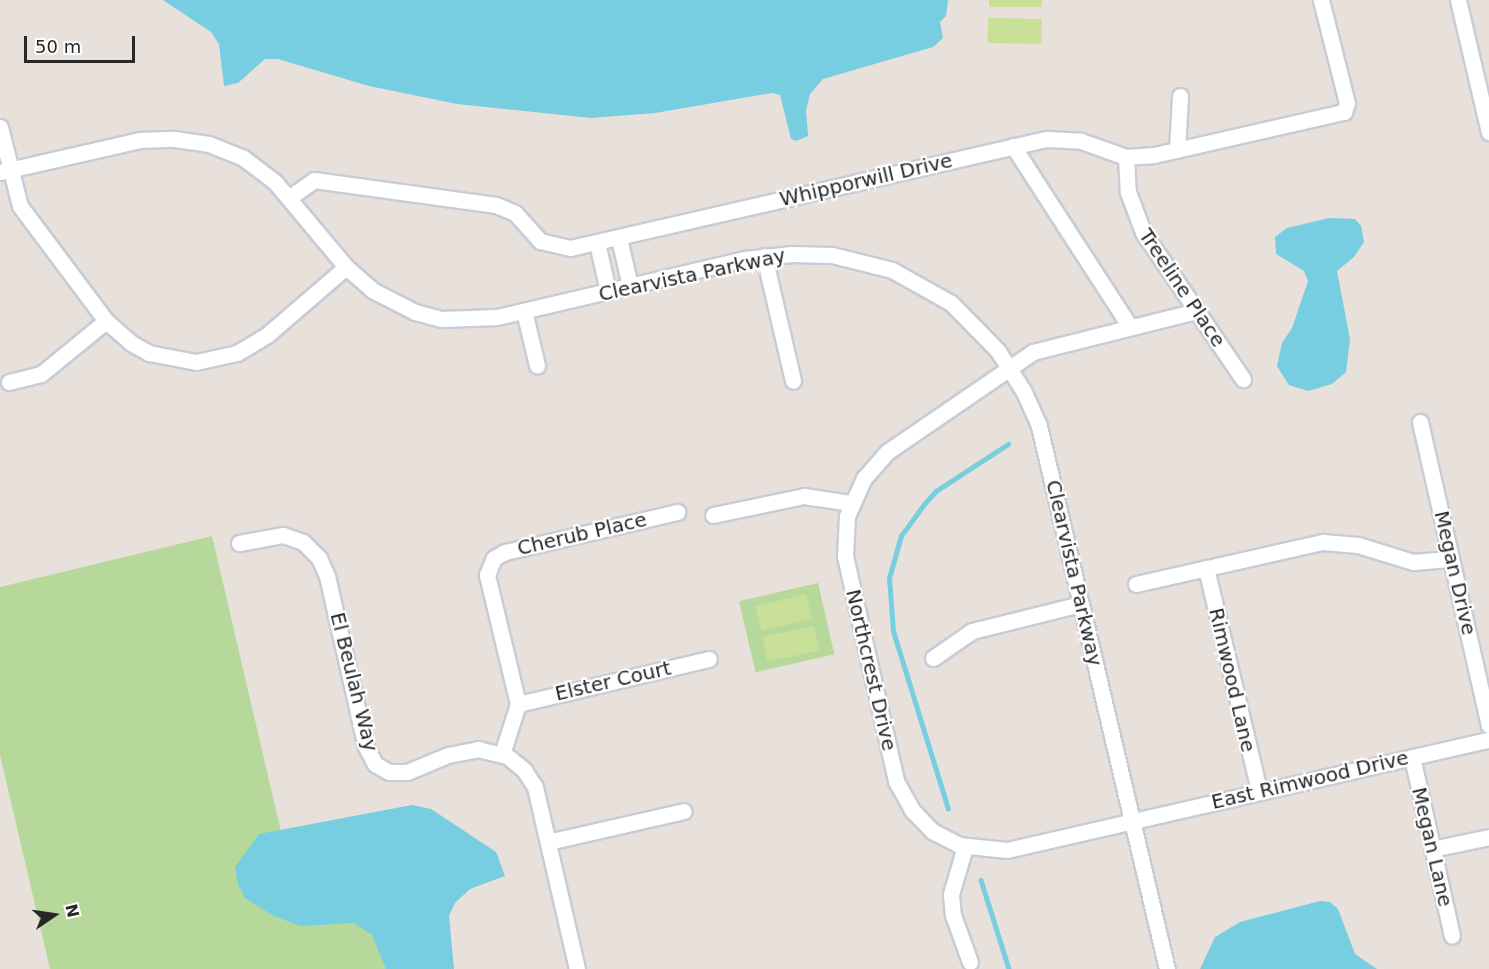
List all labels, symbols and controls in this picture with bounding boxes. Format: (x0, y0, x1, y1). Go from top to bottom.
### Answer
scale bar (27, 24, 138, 62)
text: 50 m (35, 36, 81, 57)
street label: Whipporwill Drive (777, 148, 955, 212)
street label: Treeline Place (1134, 224, 1230, 352)
street label: Clearvista Parkway (596, 243, 788, 307)
street label: Clearvista Parkway (1041, 478, 1107, 668)
street label: Cherub Place (515, 507, 649, 561)
street label: Megan Drive (1429, 508, 1481, 638)
street label: Northcrest Drive (841, 587, 901, 753)
street label: Rimwood Lane (1204, 606, 1260, 754)
street label: El Beulah Way (325, 610, 383, 754)
street label: Elster Court (553, 656, 673, 706)
street label: East Rimwood Drive (1209, 746, 1411, 814)
street label: Megan Lane (1407, 785, 1457, 909)
north arrow (24, 885, 84, 945)
text: N (61, 902, 83, 919)

